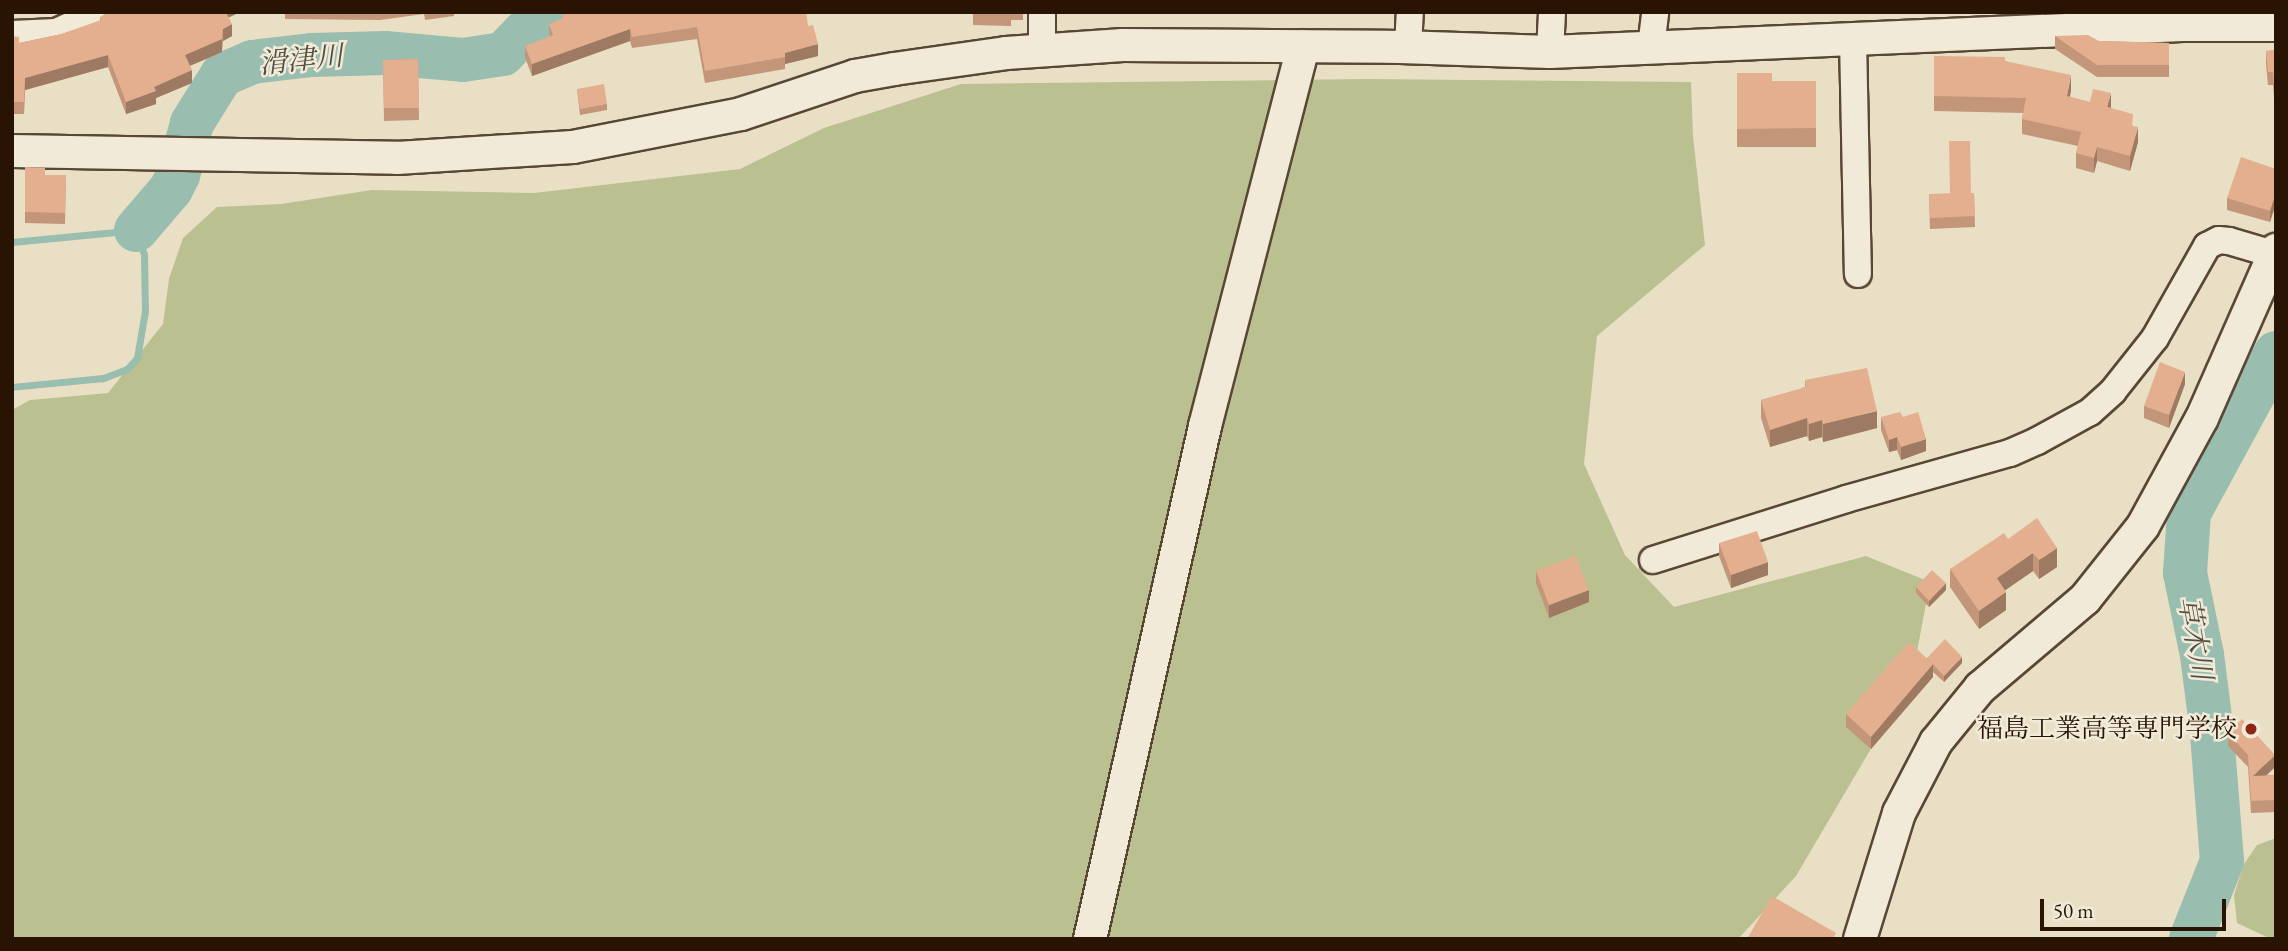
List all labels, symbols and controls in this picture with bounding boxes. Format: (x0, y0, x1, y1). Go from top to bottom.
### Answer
water label: 滑津川 (257, 38, 345, 80)
water label: 草木川 (2172, 594, 2220, 682)
place label: 福島工業高等専門学校 (1977, 713, 2237, 745)
marker: 福島工業高等専門学校 (2243, 721, 2259, 737)
scale bar (2043, 884, 2228, 928)
text: 50 m (2053, 897, 2094, 924)

